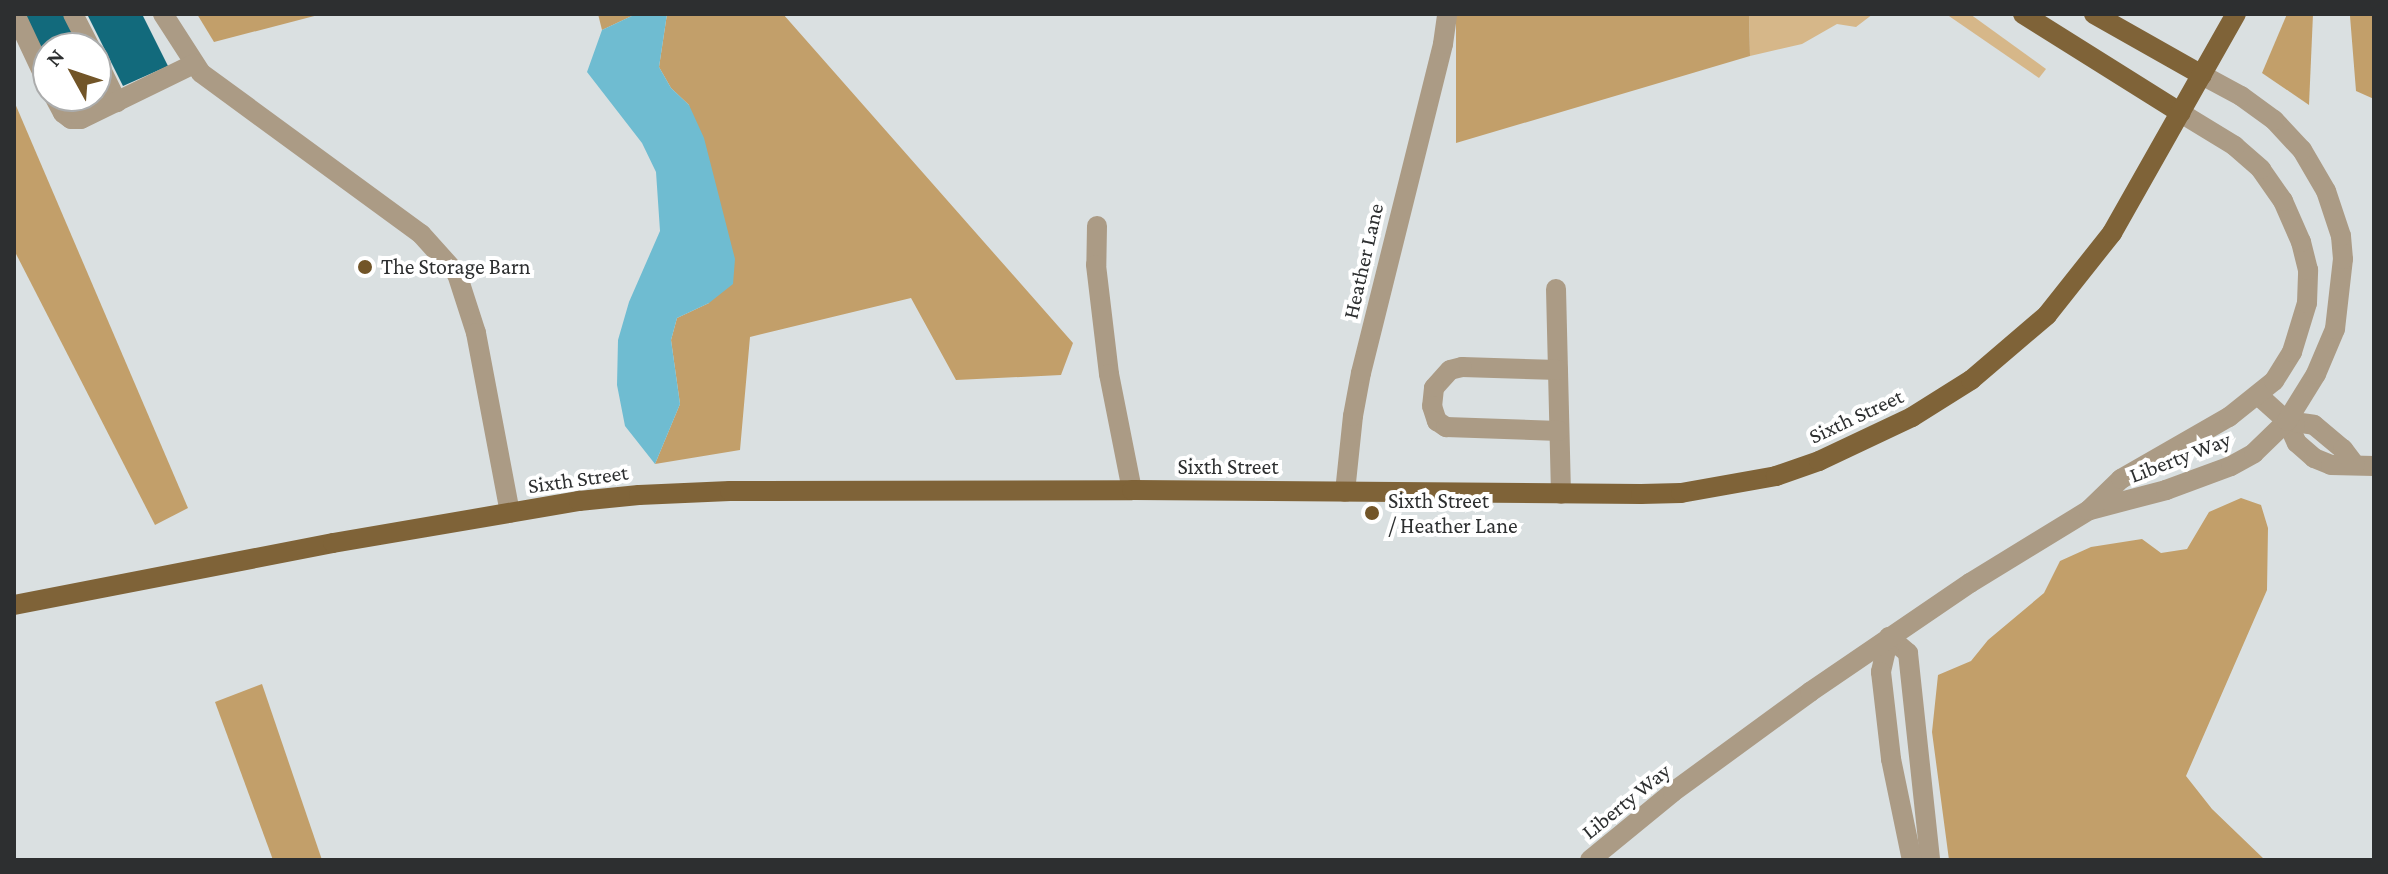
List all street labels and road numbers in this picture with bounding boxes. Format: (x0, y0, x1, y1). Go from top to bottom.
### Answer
street label: Heather Lane (1337, 201, 1389, 321)
street label: Sixth Street (1805, 383, 1907, 449)
street label: Liberty Way (2126, 426, 2234, 488)
street label: Sixth Street (1178, 454, 1278, 480)
street label: Sixth Street (526, 459, 630, 499)
street label: Liberty Way (1576, 757, 1676, 845)

